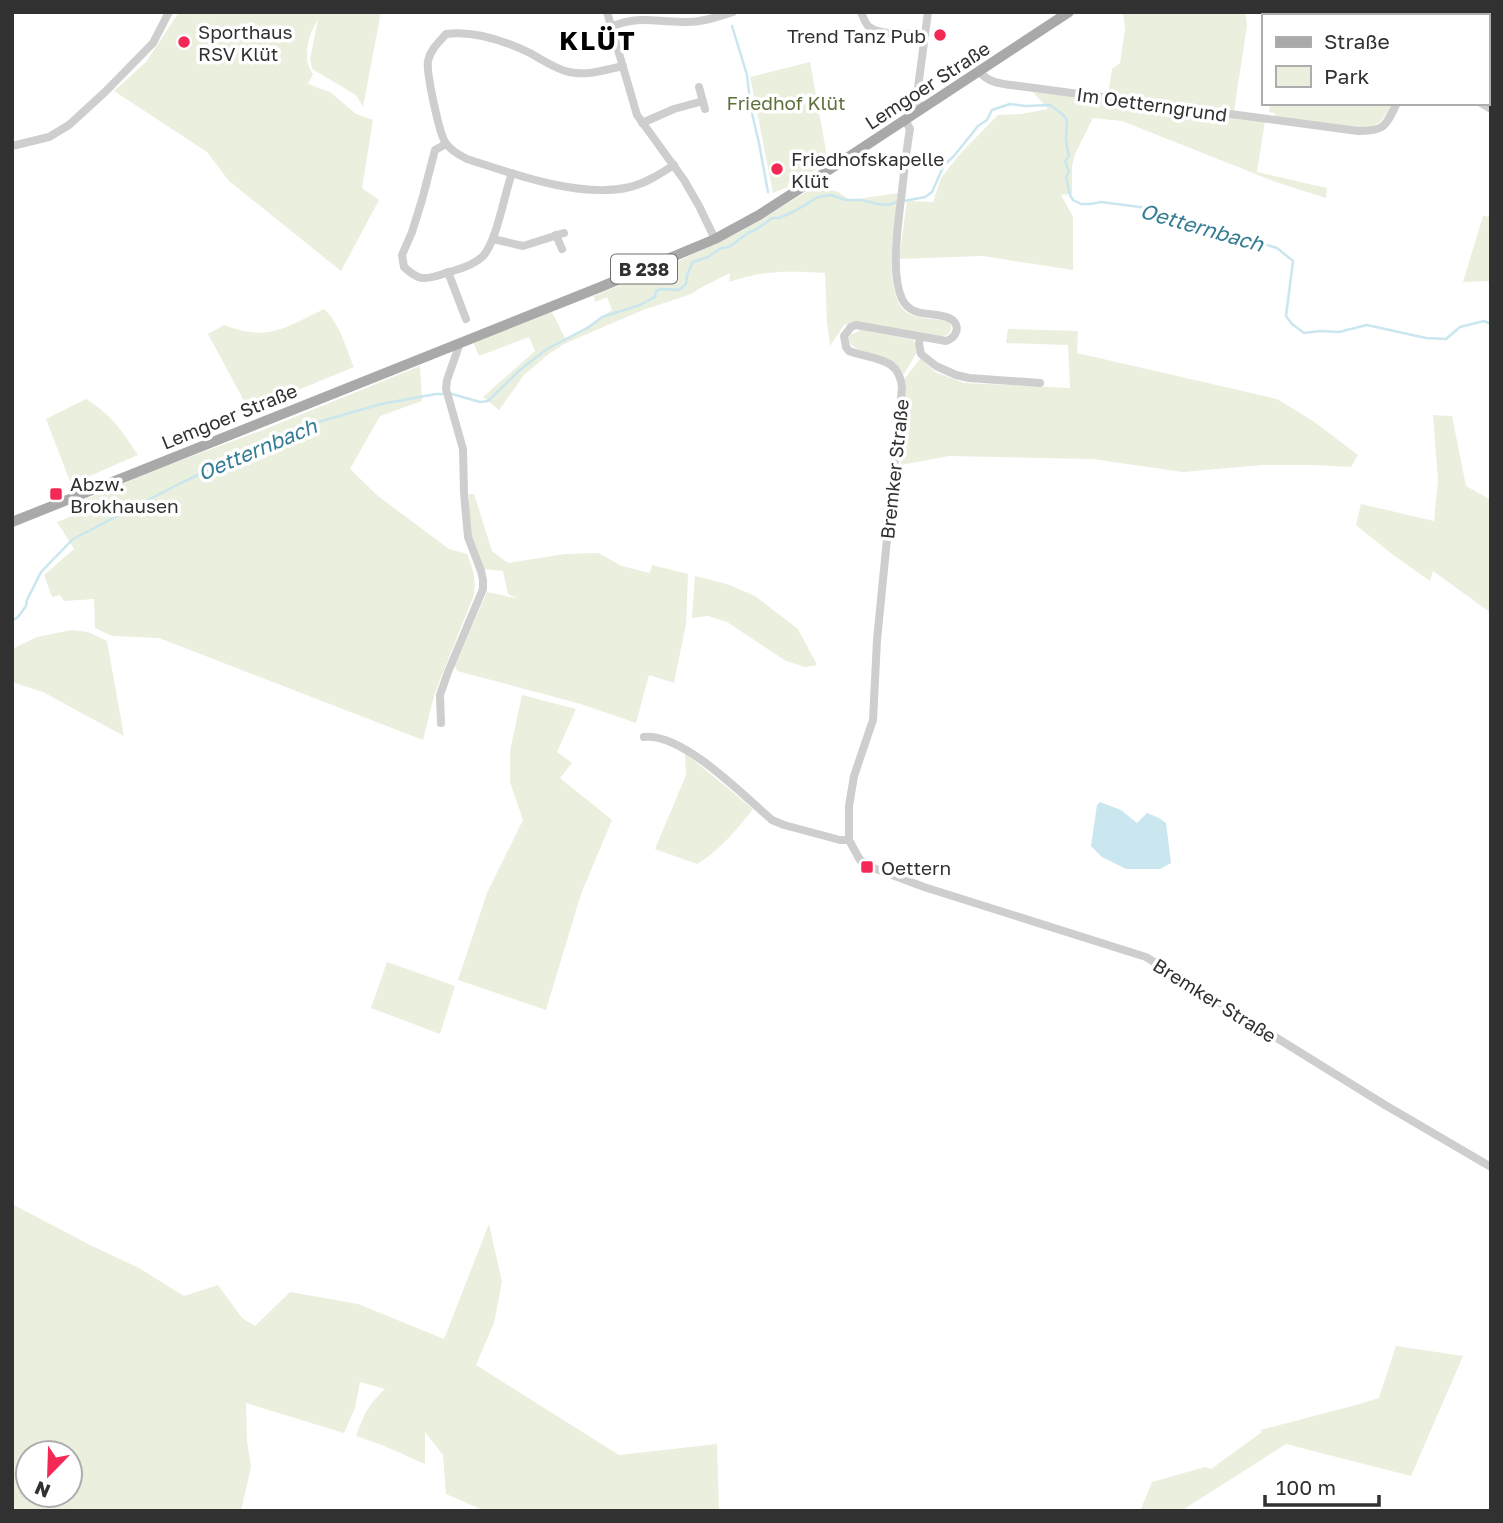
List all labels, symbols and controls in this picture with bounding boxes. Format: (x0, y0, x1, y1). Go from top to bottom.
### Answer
legend (1262, 14, 1489, 105)
place label: Sporthaus RSV Klüt (198, 20, 293, 65)
place label: Trend Tanz Pub (787, 24, 926, 47)
district label: KLÜT (559, 25, 637, 56)
marker: Trend Tanz Pub (932, 27, 948, 43)
text: Straße (1324, 28, 1390, 54)
marker: Sporthaus RSV Klüt (176, 34, 192, 50)
street label: Lemgoer Straße (860, 36, 994, 134)
text: Park (1324, 63, 1370, 89)
street label: Im Oetterngrund (1075, 82, 1229, 126)
park label: Friedhof Klüt (726, 91, 846, 114)
place label: Friedhofskapelle Klüt (791, 147, 944, 192)
marker: Friedhofskapelle Klüt (769, 161, 785, 177)
water label: Oetternbach (1137, 197, 1268, 257)
road number: B 238 (611, 255, 677, 284)
street label: Lemgoer Straße (158, 378, 300, 454)
street label: Bremker Straße (875, 398, 913, 540)
water label: Oetternbach (194, 412, 321, 486)
place label: Abzw. Brokhausen (70, 472, 179, 517)
marker: Abzw. Brokhausen (48, 486, 64, 502)
place label: Oettern (881, 856, 951, 879)
marker: Oettern (859, 859, 875, 875)
street label: Bremker Straße (1149, 953, 1281, 1047)
north arrow (14, 1439, 84, 1509)
scale bar (1265, 1464, 1379, 1508)
text: 100 m (1276, 1474, 1336, 1500)
text: N (31, 1477, 53, 1504)

